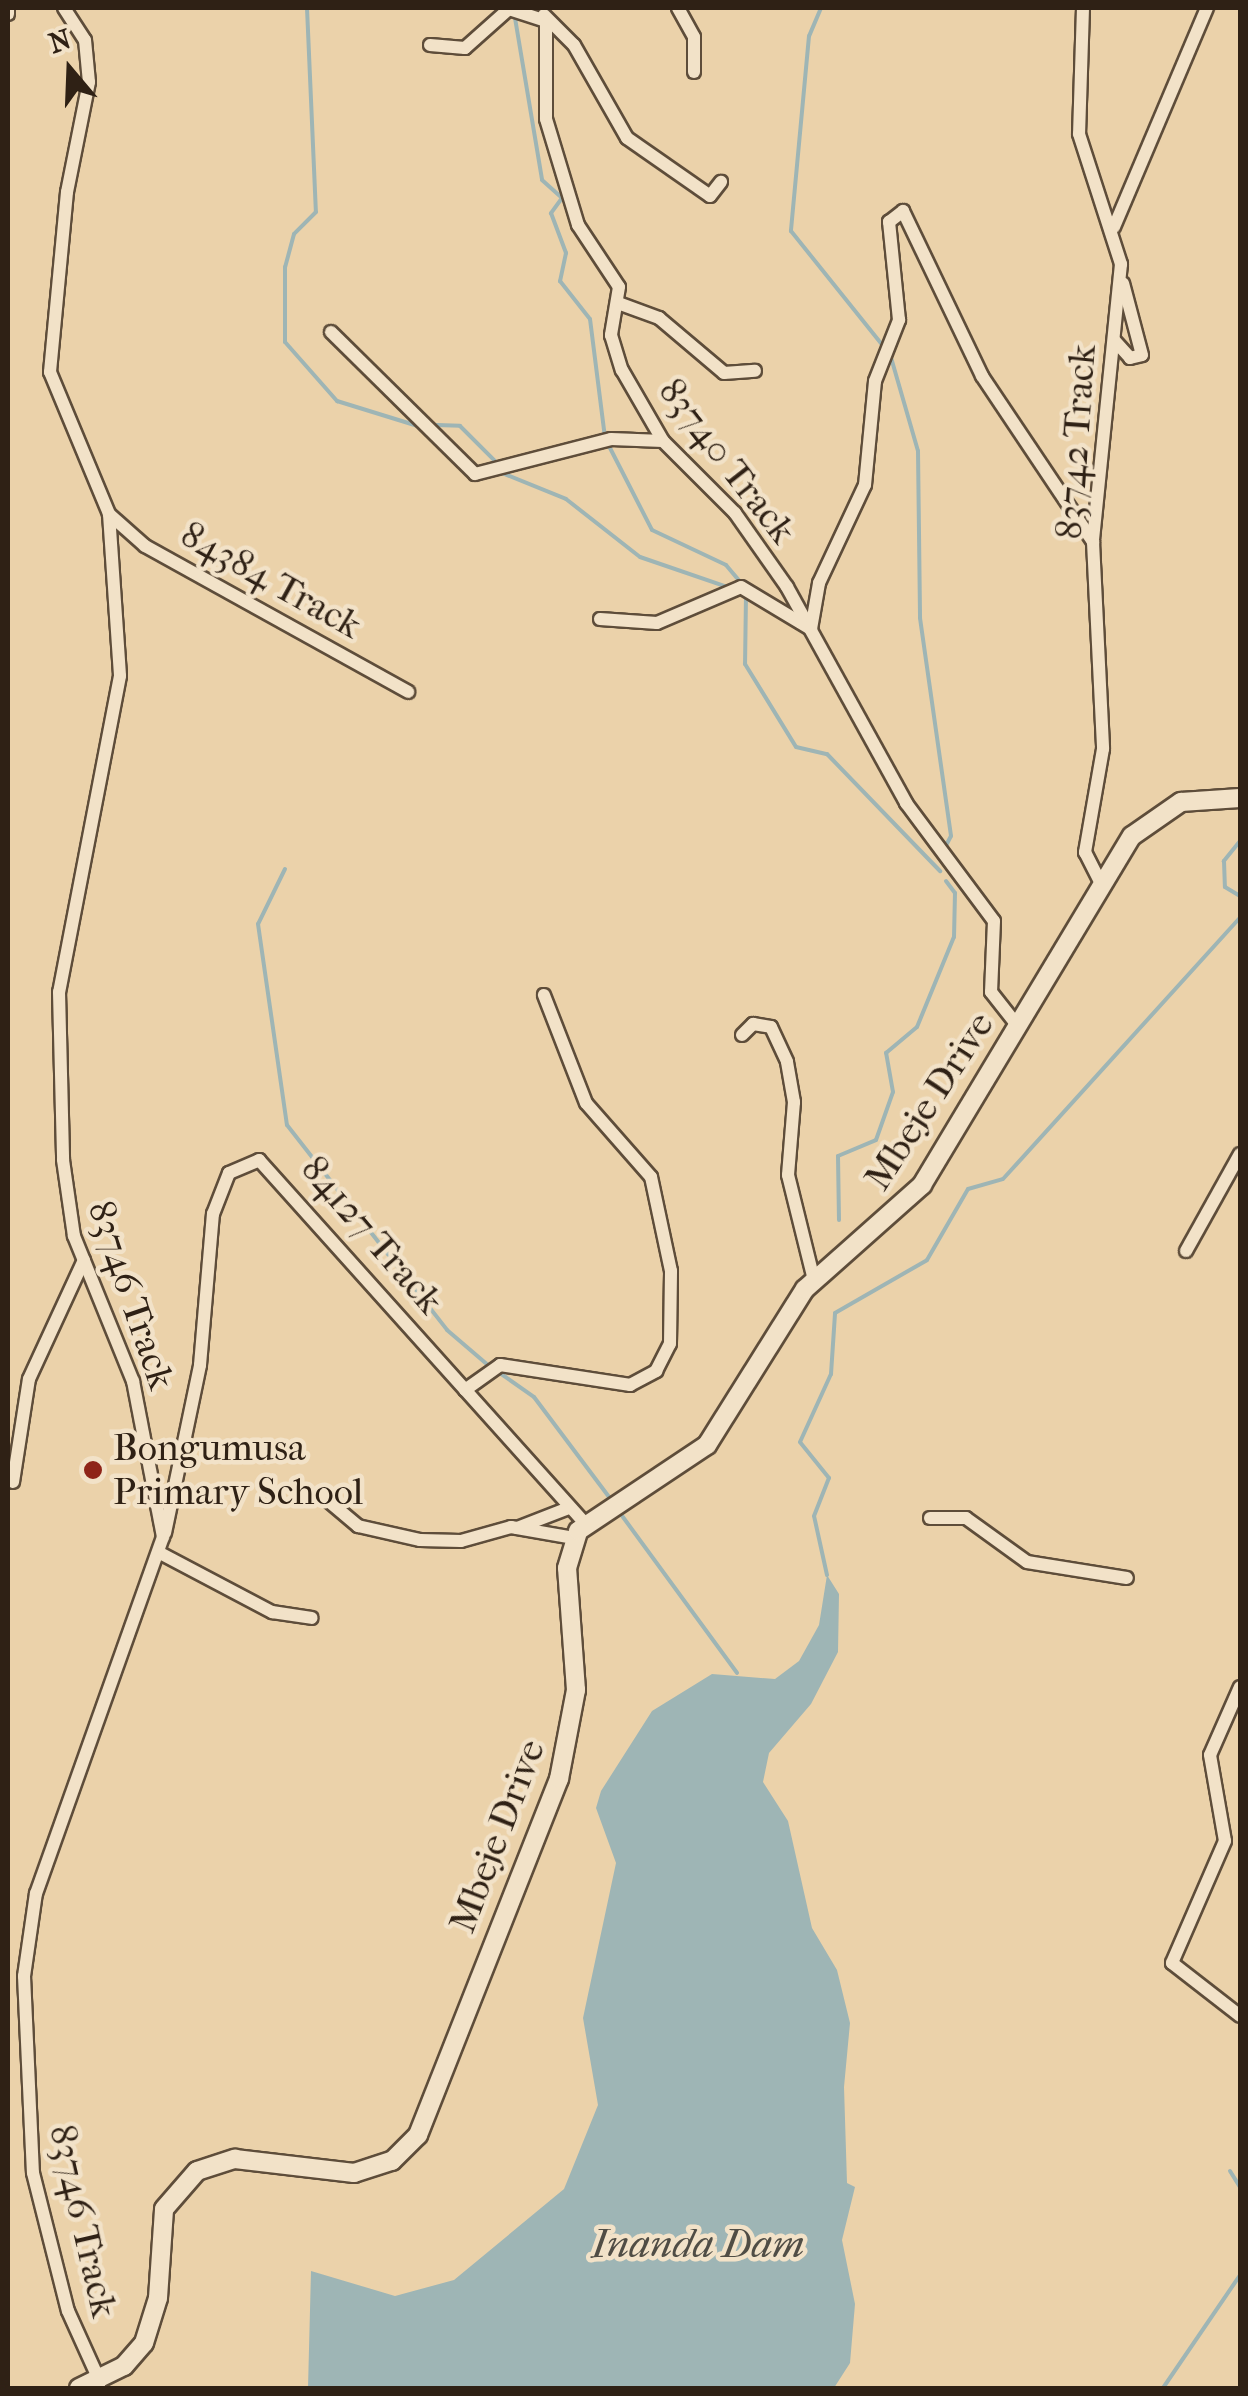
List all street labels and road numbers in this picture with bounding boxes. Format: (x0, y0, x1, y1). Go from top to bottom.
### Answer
street label: 83742 Track (1046, 343, 1106, 541)
street label: 83740 Track (649, 370, 805, 552)
street label: 84384 Track (173, 512, 369, 648)
street label: Mbeje Drive (855, 1004, 1003, 1198)
street label: 84127 Track (291, 1147, 453, 1323)
street label: 83746 Track (78, 1195, 184, 1395)
street label: Mbeje Drive (439, 1733, 555, 1939)
street label: 83746 Track (39, 2120, 127, 2322)

